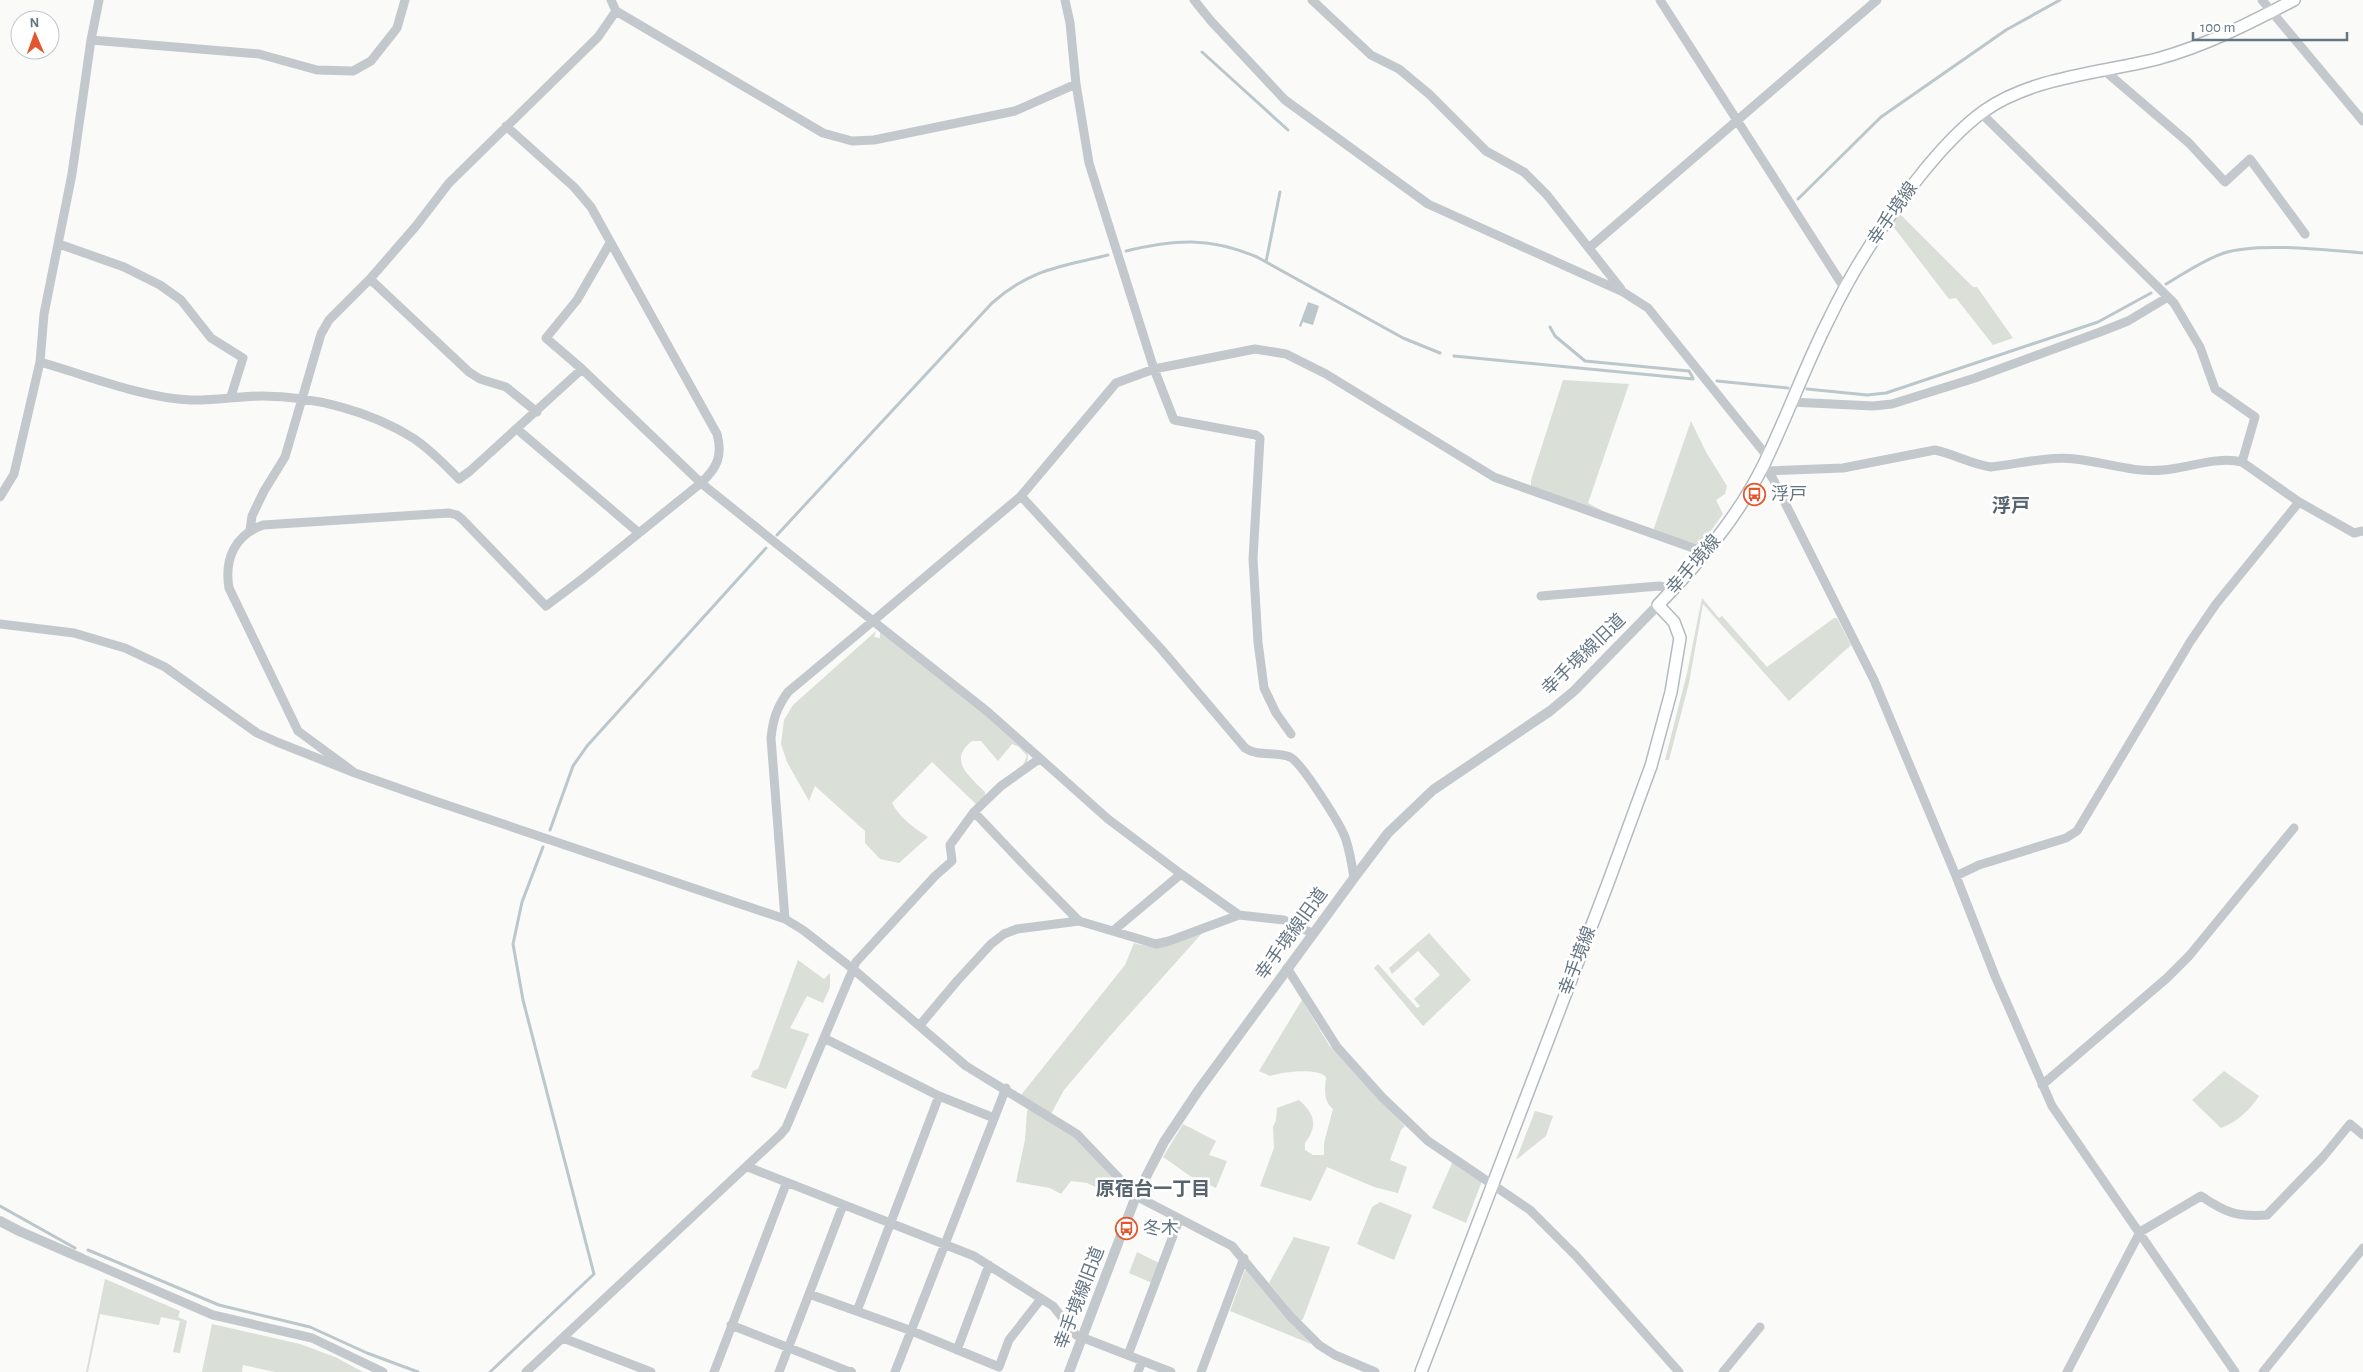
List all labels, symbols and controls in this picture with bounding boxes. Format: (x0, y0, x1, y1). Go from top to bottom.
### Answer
north arrow (10, 10, 60, 60)
scale bar (2193, 10, 2347, 42)
text: N (29, 16, 40, 30)
text: 100 m (2200, 20, 2235, 35)
street label: 幸手境線 (1863, 178, 1921, 249)
bus stop icon: 浮戸 (1743, 483, 1767, 507)
place label: 浮戸 (1771, 484, 1807, 504)
district label: 浮戸 (1992, 495, 2030, 516)
street label: 幸手境線 (1662, 531, 1724, 598)
street label: 幸手境線旧道 (1538, 610, 1629, 699)
street label: 幸手境線旧道 (1251, 884, 1331, 983)
street label: 幸手境線 (1555, 923, 1599, 998)
district label: 原宿台一丁目 (1096, 1178, 1210, 1199)
bus stop icon: 冬木 (1115, 1217, 1139, 1241)
place label: 冬木 (1143, 1218, 1179, 1238)
street label: 幸手境線旧道 (1050, 1244, 1108, 1352)

